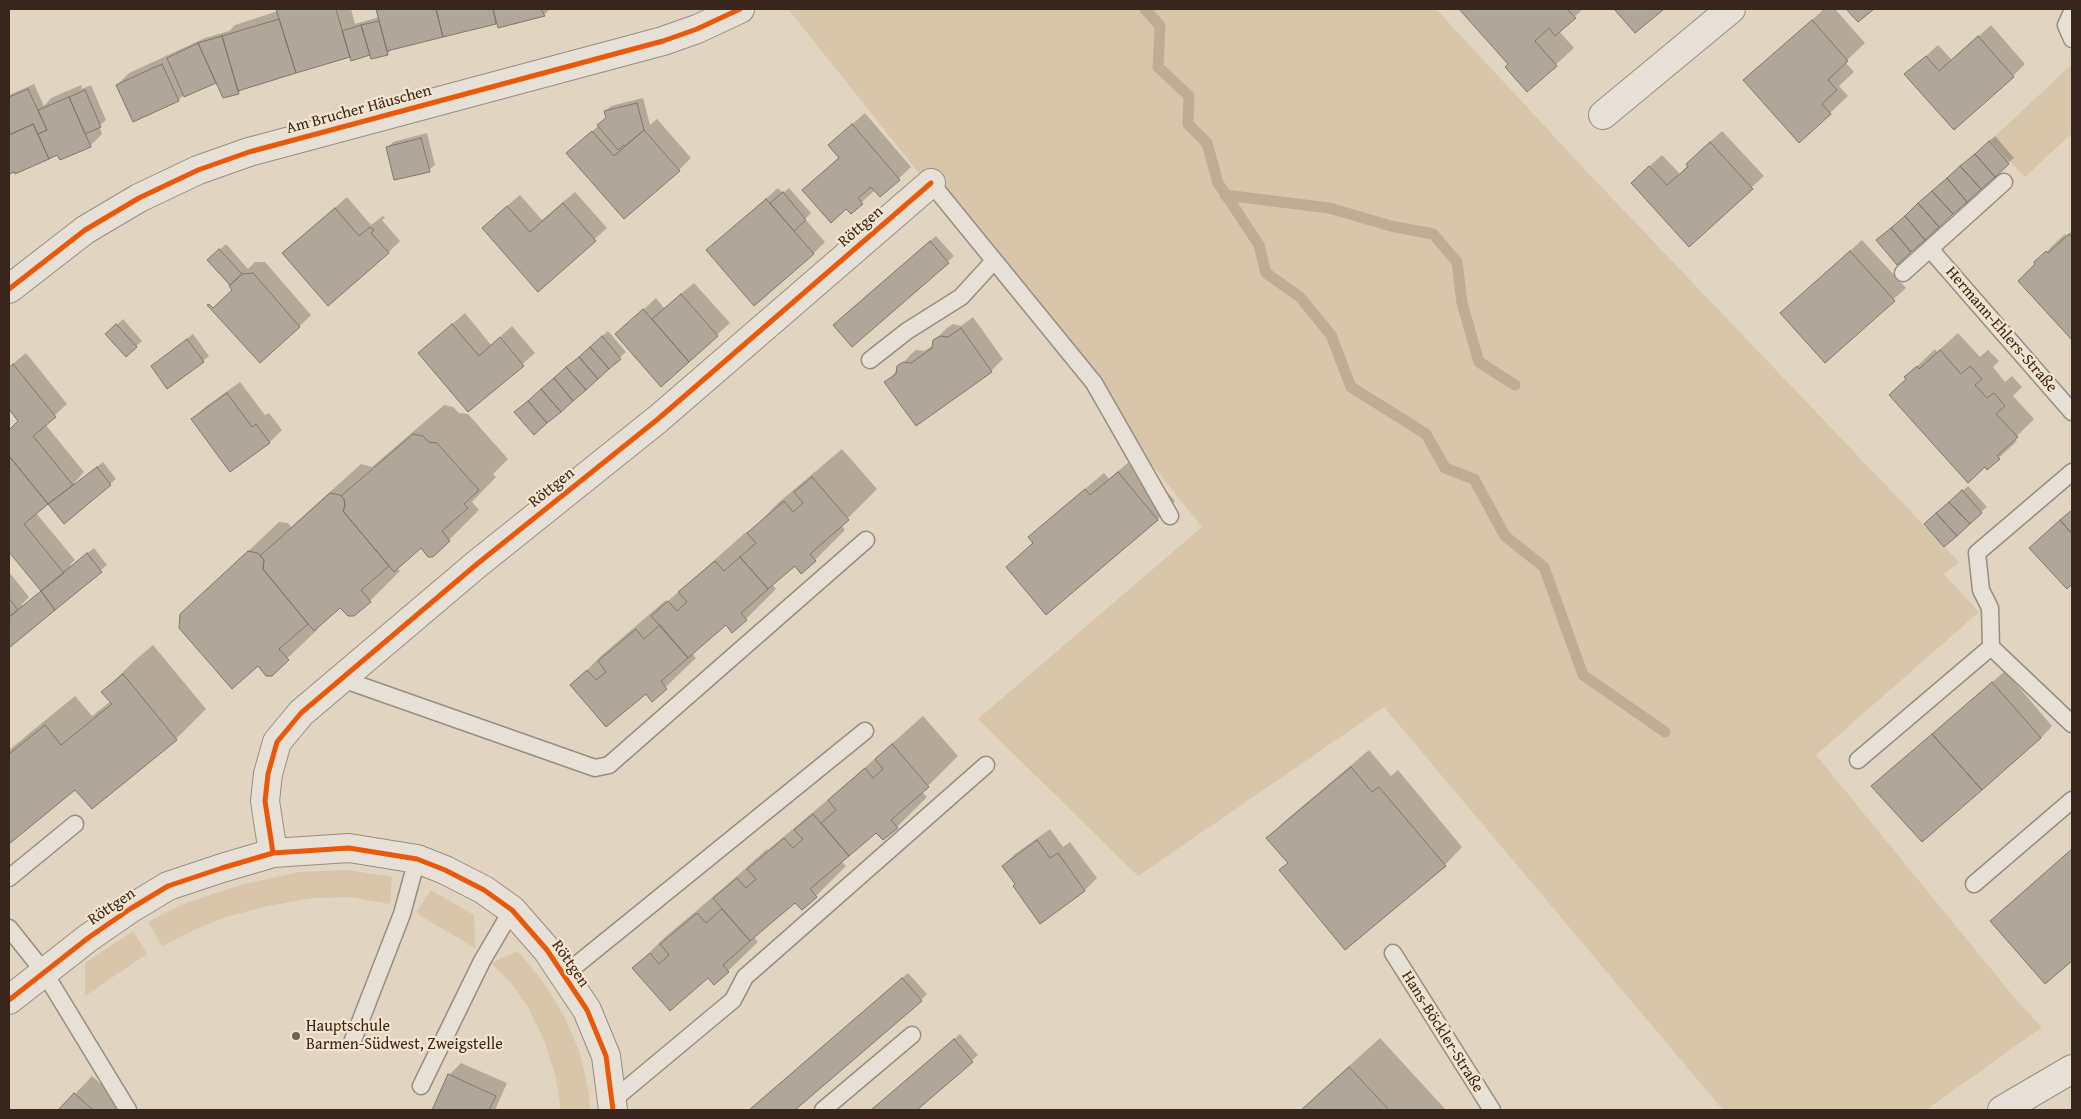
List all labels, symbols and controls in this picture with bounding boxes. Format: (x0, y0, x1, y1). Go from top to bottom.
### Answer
street label: Am Brucher Häuschen (284, 81, 434, 139)
street label: Röttgen (835, 202, 887, 252)
street label: Hermann-Ehlers-Straße (1941, 263, 2061, 397)
street label: Röttgen (525, 464, 579, 512)
street label: Röttgen (85, 884, 139, 930)
street label: Röttgen (547, 937, 593, 991)
street label: Hans-Böckler-Straße (1397, 968, 1487, 1096)
place label: Hauptschule Barmen-Südwest, Zweigstelle (306, 1017, 503, 1055)
marker: Hauptschule Barmen-Südwest, Zweigstelle (290, 1030, 302, 1042)

